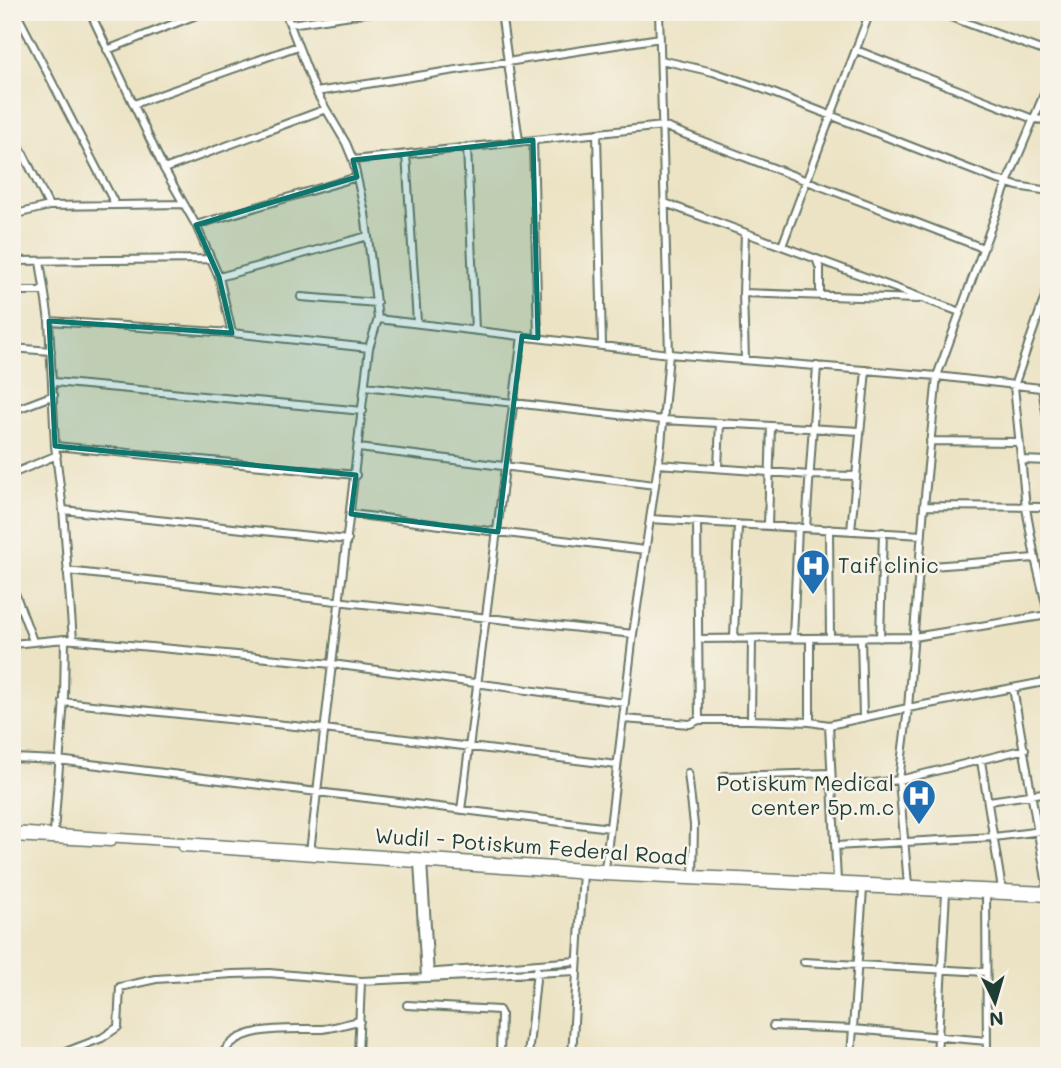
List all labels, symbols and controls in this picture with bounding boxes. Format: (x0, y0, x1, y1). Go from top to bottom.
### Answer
hospital icon: Taif clinic (794, 547, 832, 596)
place label: Taif clinic (838, 551, 939, 578)
place label: Potiskum Medical center 5p.m.c (717, 769, 894, 820)
hospital icon: Potiskum Medical center 5p.m.c (900, 777, 938, 826)
street label: Wudil - Potiskum Federal Road (374, 821, 688, 870)
north arrow (960, 967, 1030, 1036)
text: N (988, 1006, 1005, 1033)

